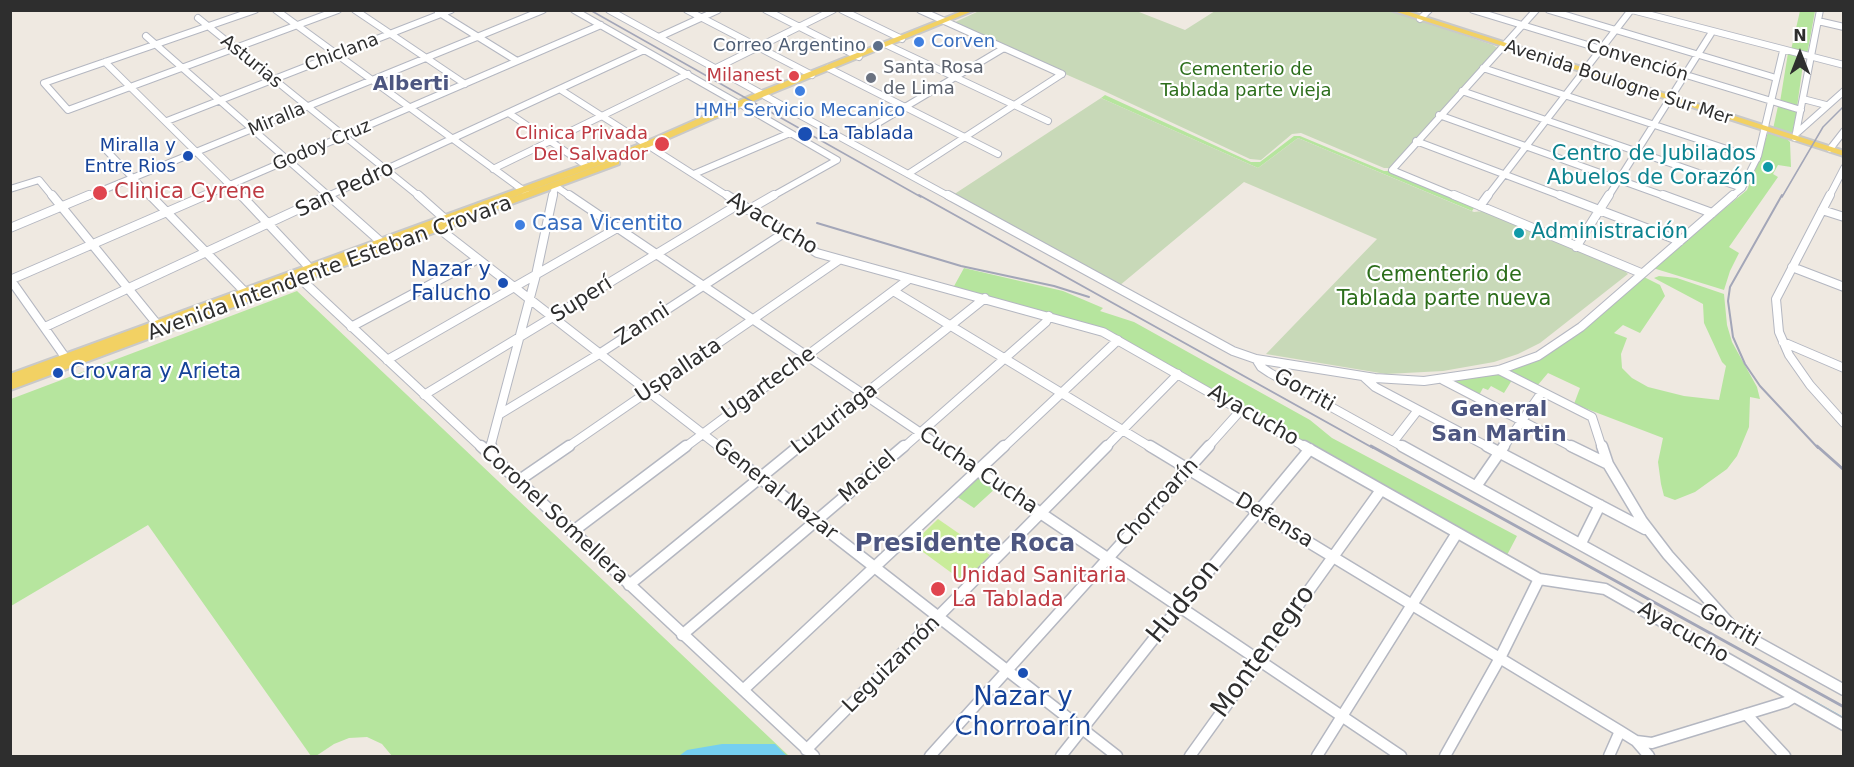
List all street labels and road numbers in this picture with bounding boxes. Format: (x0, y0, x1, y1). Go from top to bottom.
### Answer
street label: Chiclana (302, 29, 382, 77)
street label: Asturias (216, 31, 286, 93)
street label: Convención (1583, 35, 1691, 87)
street label: Avenida Boulogne Sur Mer (1502, 36, 1734, 130)
street label: Miralla (245, 98, 309, 142)
street label: Godoy Cruz (270, 116, 374, 176)
street label: San Pedro (292, 156, 398, 224)
street label: Ayacucho (722, 187, 822, 261)
street label: Avenida Intendente Esteban Crovara (144, 191, 516, 347)
street label: Superí (547, 271, 617, 329)
street label: Zanni (611, 298, 675, 352)
street label: Uspallata (631, 333, 727, 409)
street label: Ugarteche (717, 342, 821, 426)
street label: Gorriti (1269, 364, 1339, 418)
street label: Luzuriaga (787, 378, 883, 460)
street label: Ayacucho (1203, 380, 1303, 452)
street label: Cucha Cucha (914, 422, 1042, 520)
street label: General Nazar (708, 434, 842, 546)
street label: Coronel Somellera (475, 440, 633, 590)
street label: Maciel (834, 445, 902, 509)
street label: Chorroarín (1112, 453, 1204, 553)
street label: Defensa (1230, 488, 1318, 554)
street label: Hudson (1141, 554, 1227, 650)
street label: Montenegro (1206, 580, 1322, 724)
street label: Ayacucho (1633, 597, 1733, 669)
street label: Gorriti (1694, 599, 1764, 653)
street label: Leguizamón (838, 611, 946, 719)

